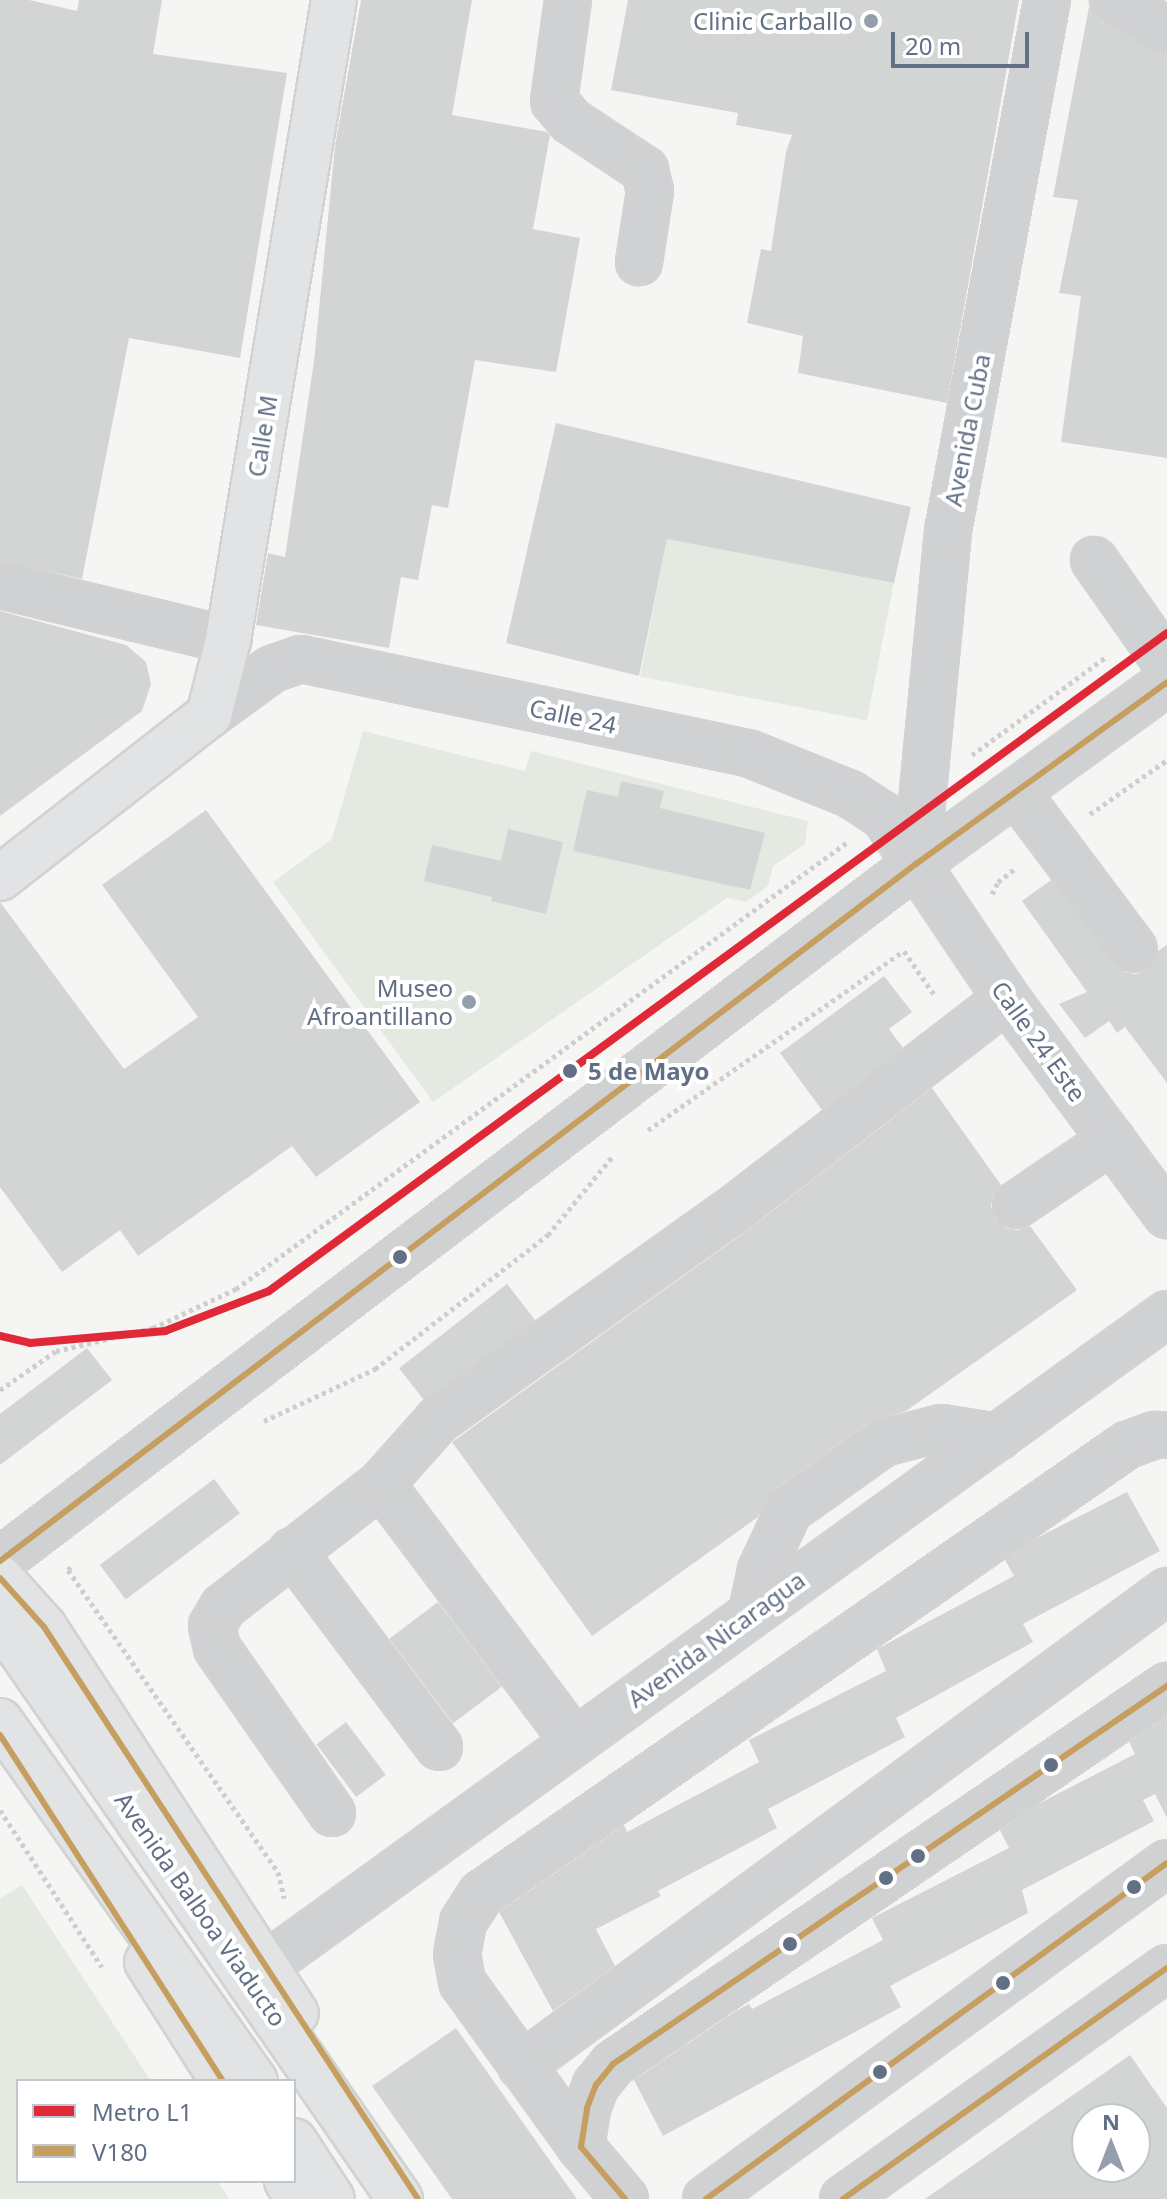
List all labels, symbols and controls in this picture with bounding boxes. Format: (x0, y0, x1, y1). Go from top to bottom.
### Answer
place label: Clinic Carballo (693, 7, 853, 35)
marker: Clinic Carballo (860, 10, 882, 32)
scale bar (895, 16, 1033, 66)
text: 20 m (905, 29, 961, 62)
street label: Avenida Cuba (938, 351, 996, 509)
street label: Calle M (241, 393, 283, 479)
street label: Calle 24 (527, 693, 619, 739)
place label: Museo Afroantillano (307, 974, 453, 1030)
street label: Calle 24 Este (986, 975, 1092, 1107)
marker: Museo Afroantillano (460, 993, 478, 1011)
place label: 5 de Mayo (588, 1057, 709, 1085)
marker: 5 de Mayo (559, 1060, 581, 1082)
unlabelled marker (392, 1249, 408, 1265)
street label: Avenida Nicaragua (622, 1565, 810, 1713)
unlabelled marker (1043, 1757, 1059, 1773)
street label: Avenida Balboa Viaducto (109, 1786, 293, 2032)
unlabelled marker (910, 1848, 926, 1864)
unlabelled marker (878, 1870, 894, 1886)
unlabelled marker (1126, 1879, 1142, 1895)
unlabelled marker (782, 1936, 798, 1952)
unlabelled marker (995, 1975, 1011, 1991)
unlabelled marker (872, 2064, 888, 2080)
legend (16, 2079, 296, 2183)
text: Metro L1 (92, 2095, 192, 2128)
north arrow (1071, 2103, 1151, 2183)
text: N (1102, 2106, 1120, 2136)
text: V180 (92, 2135, 148, 2168)

